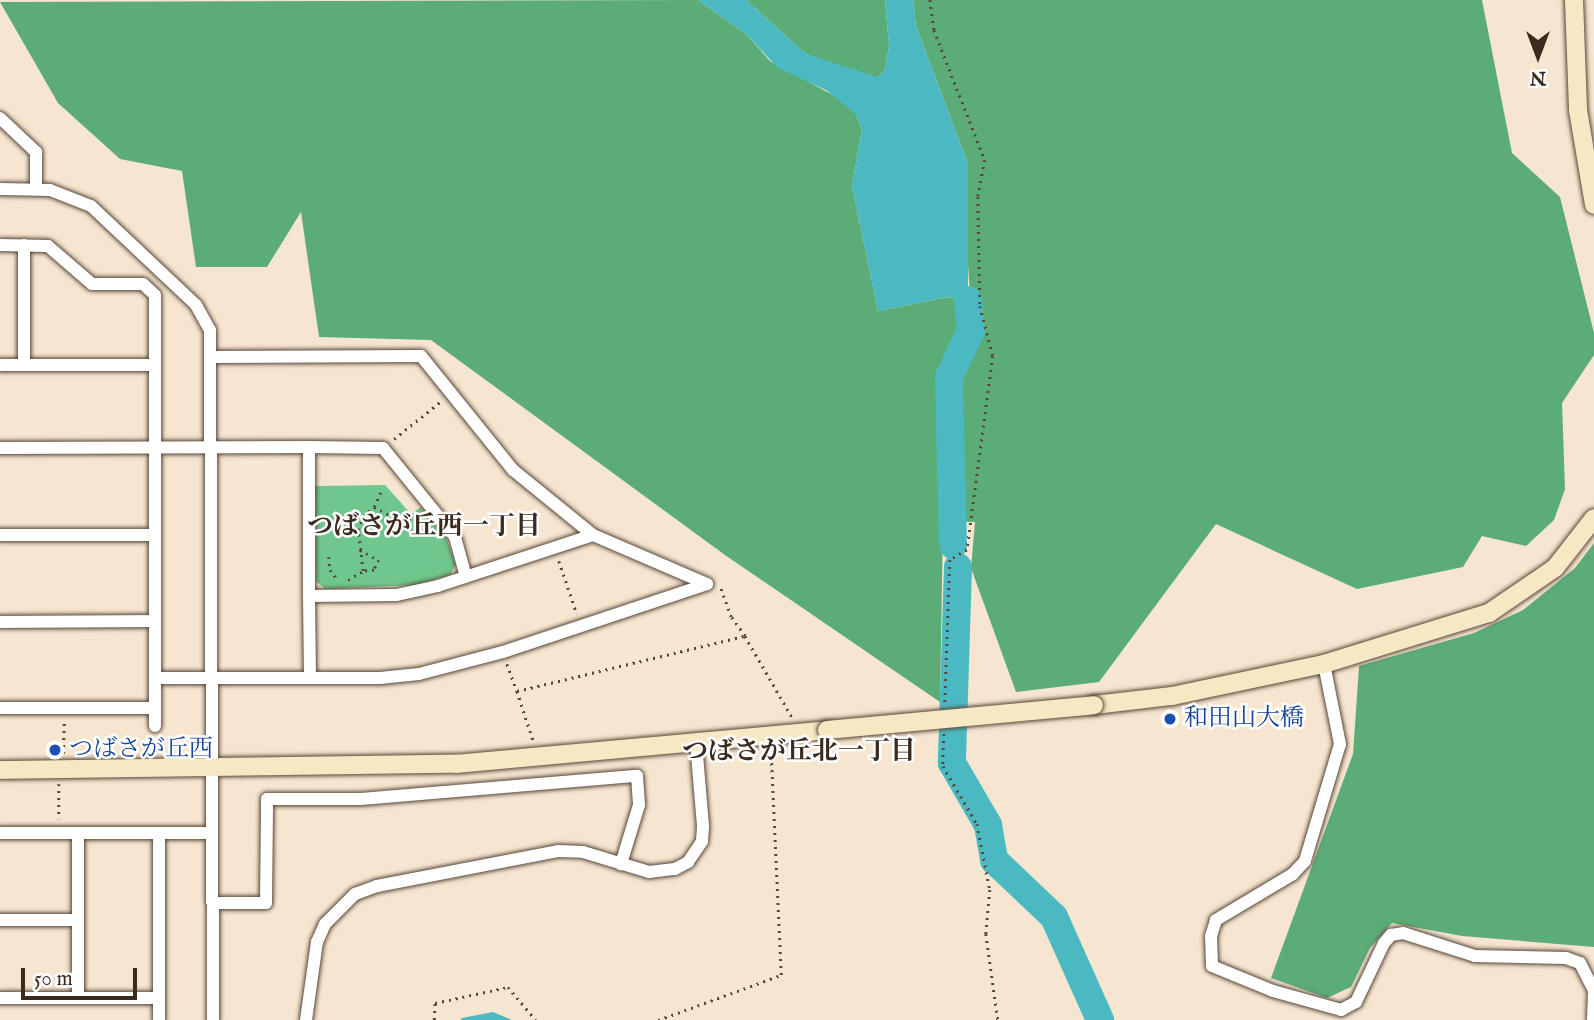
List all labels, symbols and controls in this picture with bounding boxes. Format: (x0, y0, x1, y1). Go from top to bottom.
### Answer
north arrow (1503, 21, 1573, 91)
text: N (1530, 65, 1546, 89)
district label: つばさが丘西一丁目 (307, 511, 541, 543)
place label: 和田山大橋 (1184, 705, 1304, 733)
marker: 和田山大橋 (1162, 711, 1178, 727)
place label: つばさが丘西 (69, 736, 213, 764)
district label: つばさが丘北一丁目 (682, 736, 916, 768)
marker: つばさが丘西 (47, 742, 63, 758)
scale bar (24, 954, 140, 998)
text: 50 m (34, 966, 73, 993)

